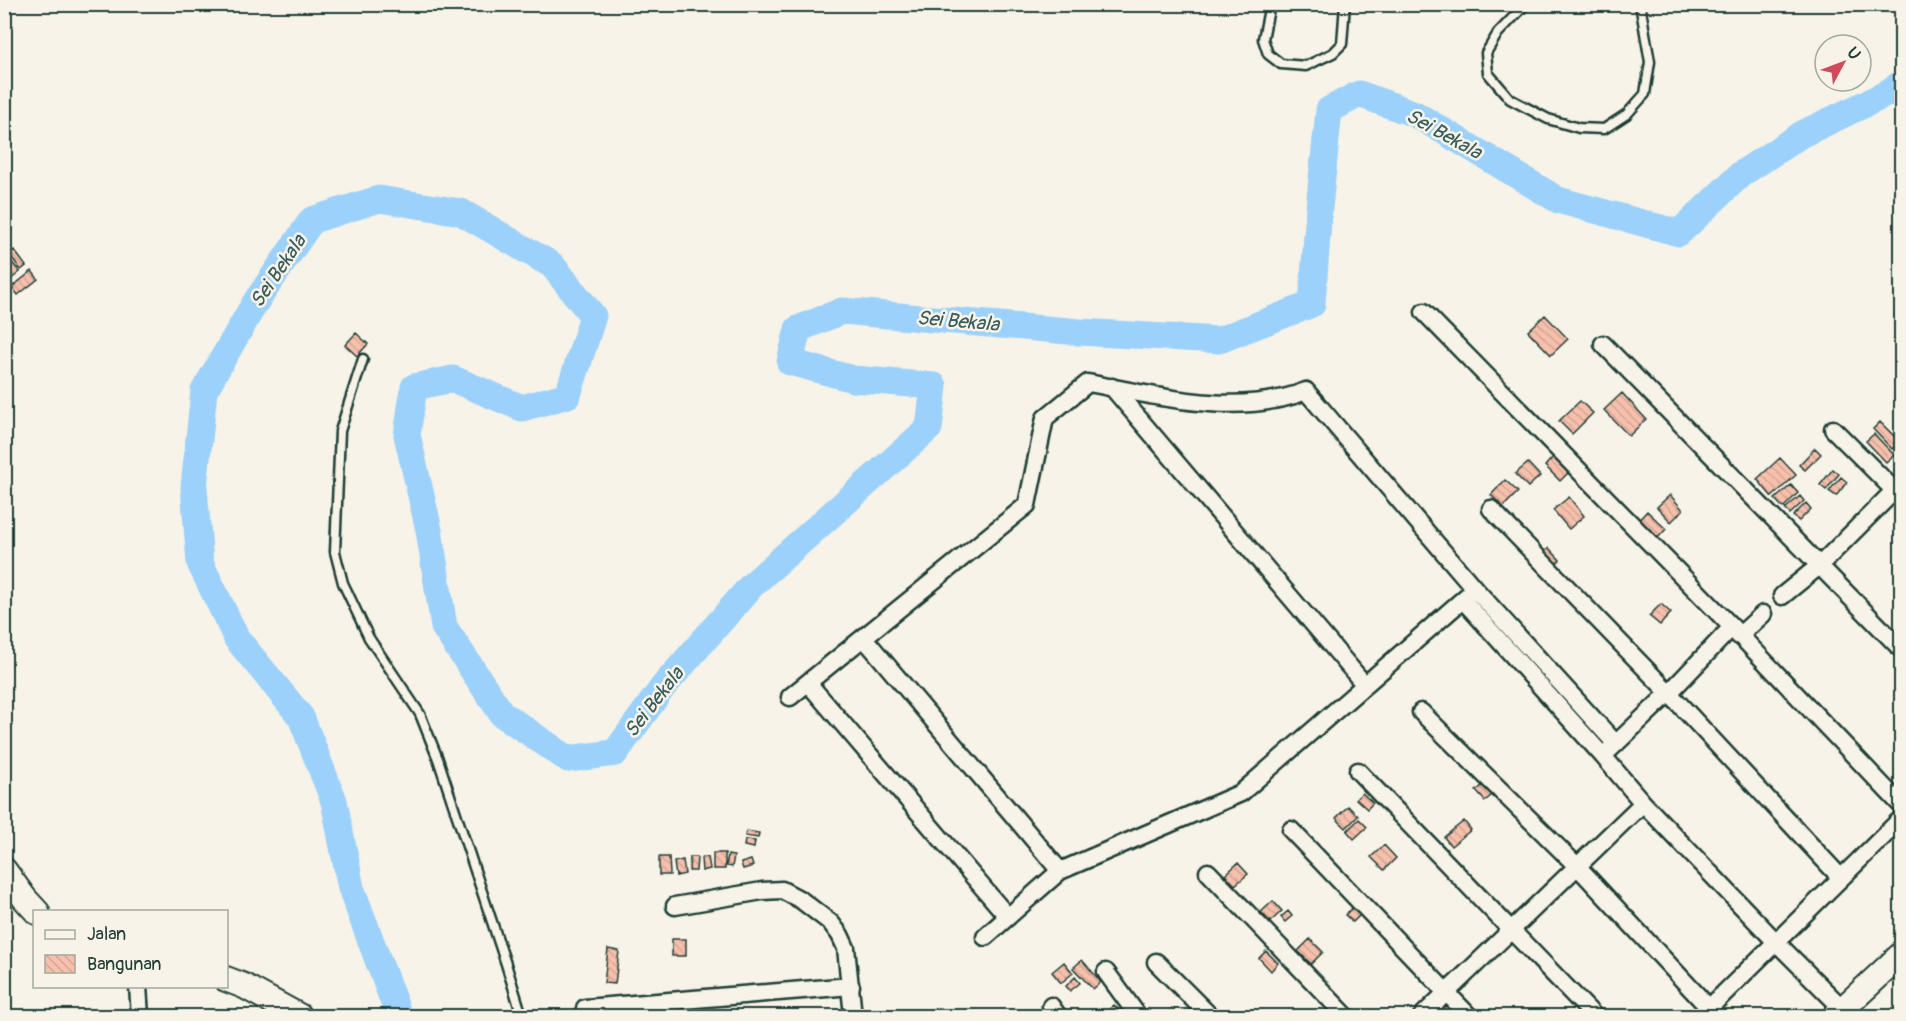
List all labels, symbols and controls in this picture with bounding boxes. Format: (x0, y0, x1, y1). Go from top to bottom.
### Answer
north arrow (1813, 33, 1873, 93)
text: U (1843, 43, 1865, 65)
water label: Sei Bekala (1402, 103, 1488, 166)
water label: Sei Bekala (245, 228, 312, 312)
water label: Sei Bekala (916, 305, 1002, 337)
water label: Sei Bekala (619, 661, 690, 742)
legend (33, 910, 228, 988)
text: Jalan (87, 923, 126, 946)
text: Bangunan (87, 953, 162, 976)

